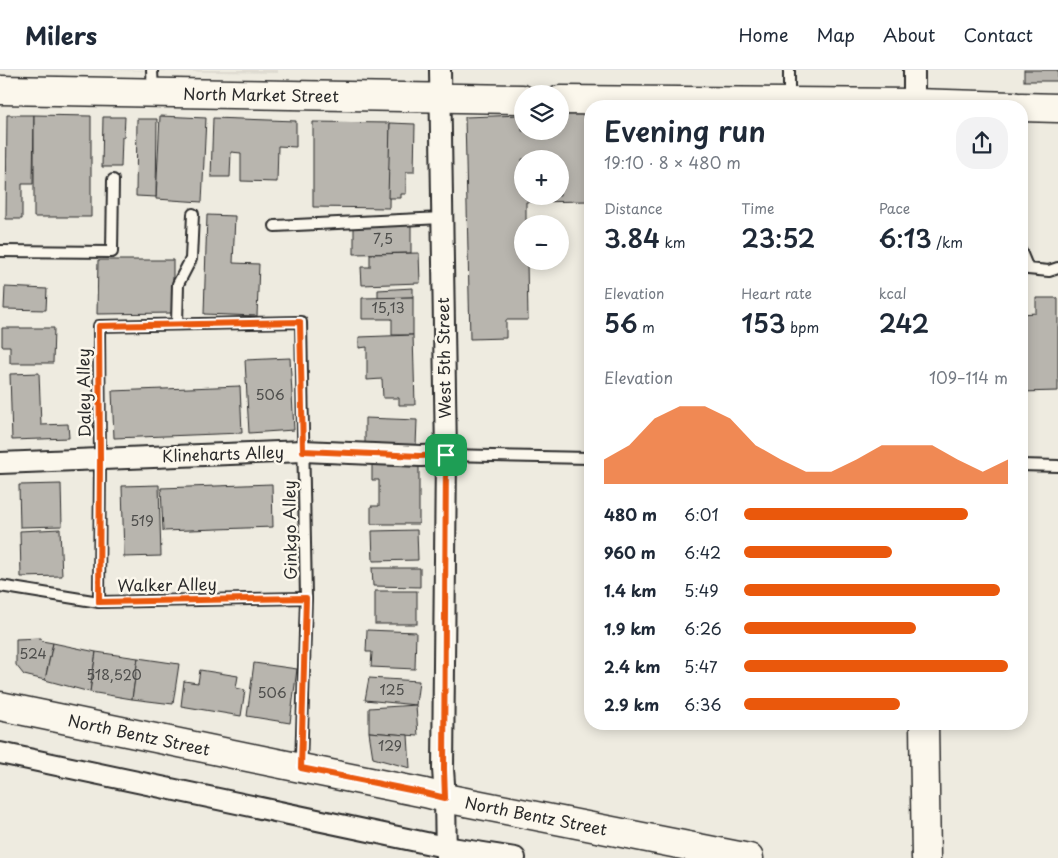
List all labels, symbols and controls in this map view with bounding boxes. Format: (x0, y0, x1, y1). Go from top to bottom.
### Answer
text: Milers (25, 17, 97, 53)
text: Home (738, 21, 788, 48)
text: Map (816, 21, 855, 48)
text: About (883, 21, 935, 48)
text: Contact (963, 21, 1033, 48)
street label: North Market Street (183, 81, 339, 107)
map controls (514, 85, 569, 270)
button: layers (514, 85, 569, 140)
text: Evening run (604, 109, 766, 152)
button: share (956, 117, 1008, 169)
button: + (514, 150, 569, 205)
text: 19:10 · 8 × 480 m (604, 150, 741, 174)
text: Distance (604, 198, 663, 219)
text: Time (741, 198, 774, 219)
text: Pace (879, 198, 910, 219)
button: − (514, 215, 569, 270)
text: 3.84 (604, 219, 660, 257)
text: 23:52 (741, 219, 815, 257)
text: 6:13 (879, 219, 932, 257)
house number: 7,5 (373, 228, 393, 249)
text: km (660, 232, 686, 253)
text: /km (932, 232, 963, 253)
text: Elevation (604, 283, 664, 304)
text: Heart rate (741, 283, 812, 304)
text: kcal (879, 283, 907, 304)
house number: 15,13 (372, 297, 405, 318)
street label: West 5th Street (430, 297, 456, 419)
text: 56 (604, 304, 637, 342)
text: 153 (741, 304, 786, 342)
text: 242 (879, 304, 929, 342)
text: m (637, 317, 655, 338)
text: bpm (786, 317, 819, 338)
street label: Daley Alley (70, 348, 96, 438)
text: Elevation (604, 365, 673, 389)
text: 109–114 m (929, 365, 1008, 389)
house number: 506 (256, 384, 285, 405)
pin (425, 434, 467, 476)
street label: Klineharts Alley (162, 439, 284, 467)
icon: arrive (432, 441, 460, 469)
street label: Ginkgo Alley (276, 480, 302, 580)
text: 480 m (604, 502, 657, 526)
text: 6:01 (684, 502, 719, 526)
house number: 519 (130, 510, 154, 531)
text: 960 m (604, 540, 656, 564)
text: 6:42 (684, 540, 721, 564)
street label: Walker Alley (117, 571, 217, 597)
text: 1.4 km (604, 578, 656, 602)
text: 5:49 (684, 578, 719, 602)
text: 1.9 km (604, 616, 656, 640)
text: 6:26 (684, 616, 722, 640)
house number: 524 (19, 643, 47, 664)
text: 2.4 km (604, 654, 660, 678)
text: 5:47 (684, 654, 718, 678)
house number: 518,520 (86, 664, 142, 685)
house number: 125 (380, 679, 404, 700)
house number: 506 (258, 682, 287, 703)
text: 2.9 km (604, 692, 659, 716)
text: 6:36 (684, 692, 722, 716)
street label: North Bentz Street (66, 707, 213, 761)
house number: 129 (378, 735, 402, 756)
street label: North Bentz Street (463, 789, 610, 841)

